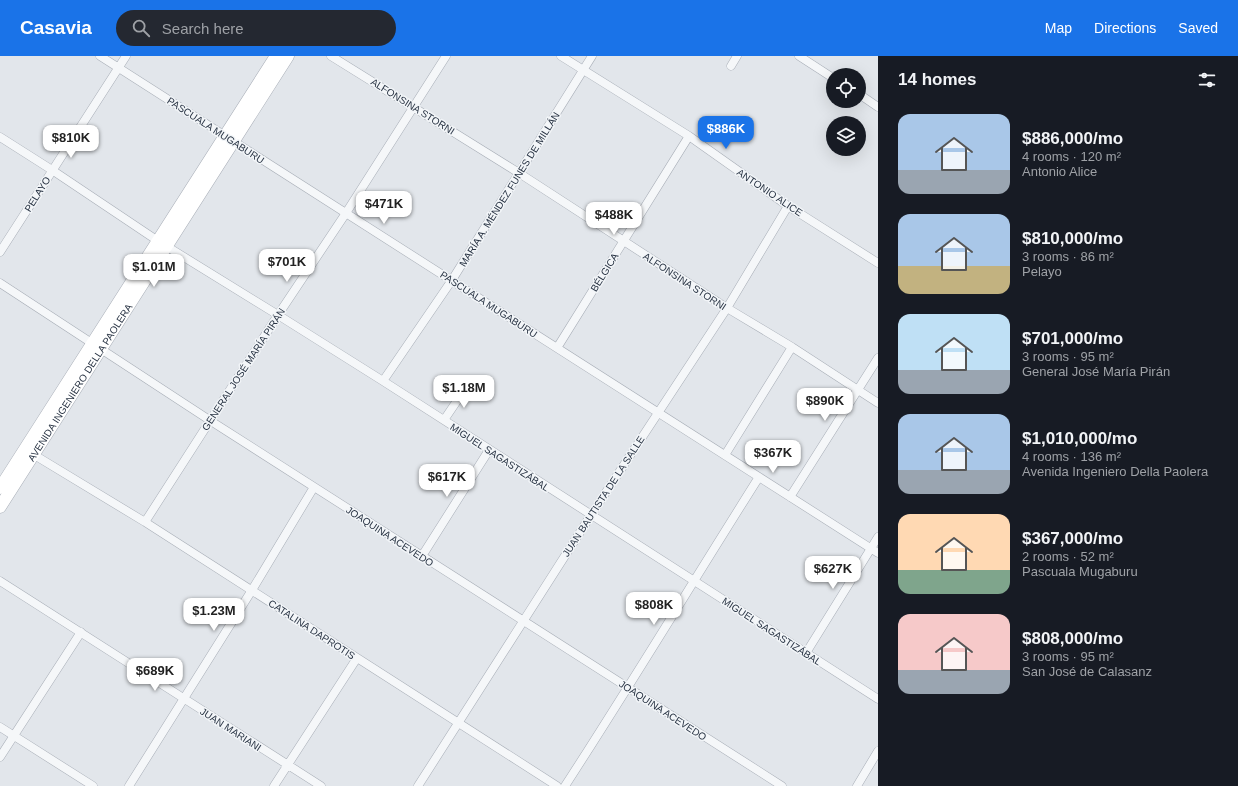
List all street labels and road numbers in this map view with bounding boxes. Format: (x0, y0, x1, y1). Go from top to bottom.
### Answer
street label: ALFONSINA STORNI (369, 76, 457, 137)
street label: PASCUALA MUGABURU (165, 95, 266, 166)
street label: MARÍA A. MÉNDEZ FUNES DE MILLÁN (456, 109, 562, 269)
street label: ANTONIO ALICE (735, 166, 805, 219)
street label: PELAYO (22, 175, 53, 214)
street label: BÉLGICA (587, 250, 621, 294)
street label: ALFONSINA STORNI (641, 251, 728, 312)
street label: PASCUALA MUGABURU (438, 269, 539, 340)
street label: AVENIDA INGENIERO DELLA PAOLERA (26, 301, 135, 463)
street label: GENERAL JOSÉ MARÍA PIRÁN (199, 306, 287, 432)
street label: MIGUEL SAGASTIZÁBAL (448, 420, 552, 494)
street label: JUAN BAUTISTA DE LA SALLE (560, 434, 647, 559)
street label: JOAQUINA ACEVEDO (344, 504, 436, 569)
street label: MIGUEL SAGASTIZÁBAL (720, 594, 824, 668)
street label: CATALINA DAPROTIS (266, 597, 357, 662)
street label: JOAQUINA ACEVEDO (617, 678, 709, 743)
street label: JUAN MARIANI (198, 706, 263, 753)

